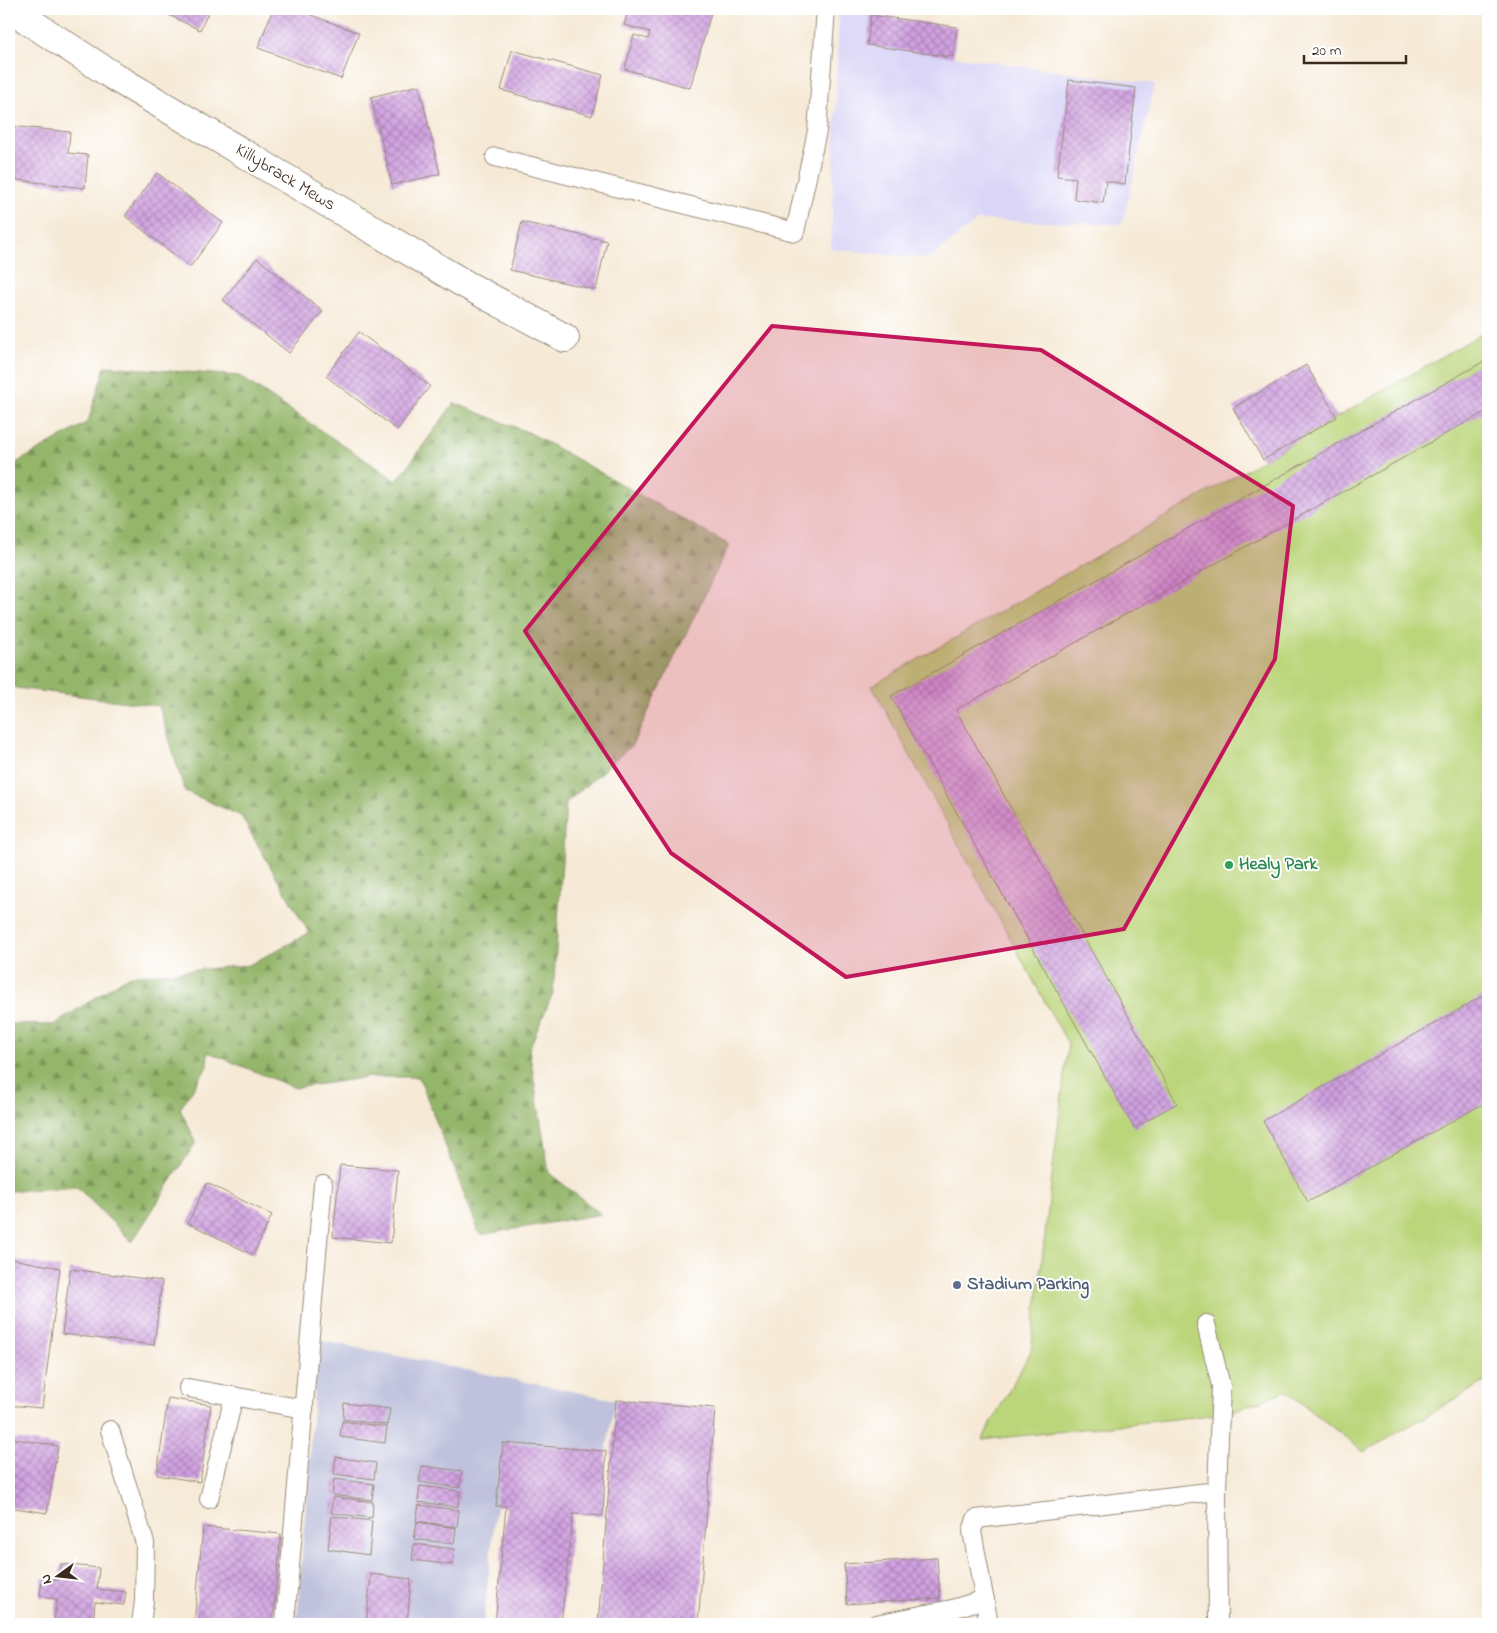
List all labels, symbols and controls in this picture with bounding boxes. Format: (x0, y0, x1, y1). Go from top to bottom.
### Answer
scale bar (1304, 32, 1407, 64)
text: 20 m (1312, 40, 1342, 62)
street label: Killybrack Mews (230, 138, 340, 218)
place label: Healy Park (1239, 852, 1318, 879)
marker: Healy Park (1223, 859, 1235, 871)
place label: Stadium Parking (967, 1272, 1089, 1299)
marker: Stadium Parking (951, 1279, 963, 1291)
north arrow (32, 1550, 82, 1600)
text: N (36, 1572, 58, 1586)

